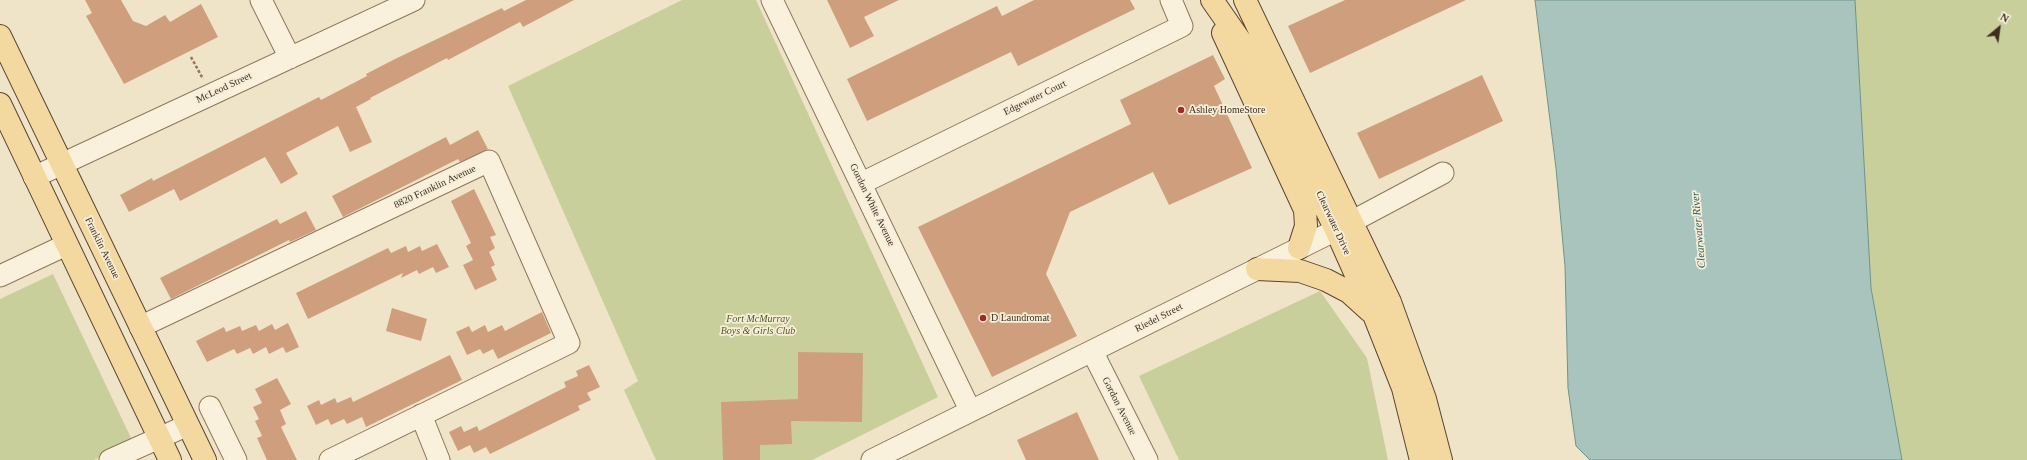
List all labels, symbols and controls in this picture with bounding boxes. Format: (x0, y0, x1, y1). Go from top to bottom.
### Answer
north arrow (1979, 8, 2019, 48)
text: N (1998, 10, 2011, 25)
street label: McLeod Street (194, 70, 254, 106)
street label: Edgewater Court (1002, 78, 1068, 118)
place label: Ashley HomeStore (1189, 104, 1265, 116)
marker: Ashley HomeStore (1176, 105, 1186, 115)
street label: Gordon White Avenue (847, 162, 897, 248)
street label: 8820 Franklin Avenue (392, 163, 478, 211)
street label: Clearwater Drive (1313, 189, 1353, 257)
water label: Clearwater River (1689, 191, 1709, 269)
street label: Franklin Avenue (82, 215, 122, 281)
street label: Riedel Street (1133, 301, 1185, 335)
place label: D Laundromat (991, 312, 1050, 324)
park label: Fort McMurray Boys & Girls Club (721, 313, 795, 336)
marker: D Laundromat (978, 313, 988, 323)
street label: Gordon Avenue (1099, 375, 1139, 437)

